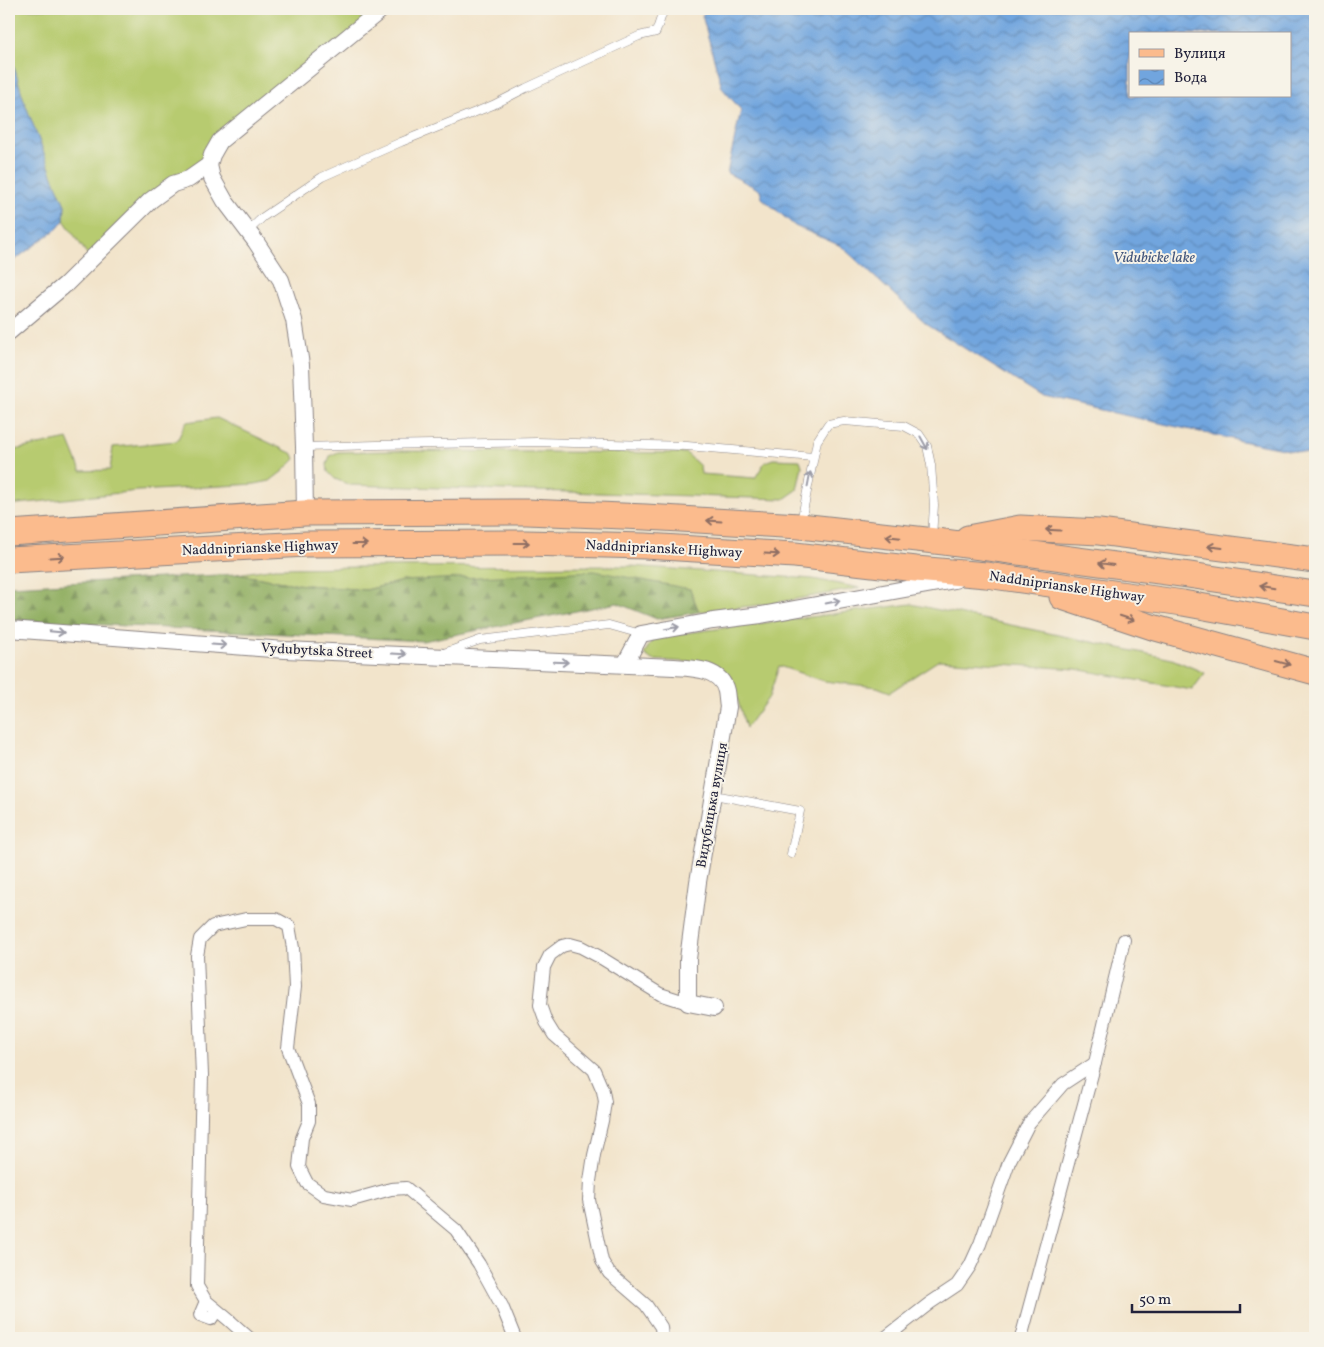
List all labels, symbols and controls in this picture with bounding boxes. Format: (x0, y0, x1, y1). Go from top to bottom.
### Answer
legend (1129, 32, 1292, 98)
text: Вулиця (1174, 44, 1226, 65)
text: Вода (1174, 68, 1207, 89)
water label: Vidubicke lake (1113, 248, 1196, 269)
one-way arrow (919, 435, 929, 450)
one-way arrow (805, 471, 814, 487)
one-way arrow (706, 517, 722, 526)
one-way arrow (1046, 525, 1062, 535)
one-way arrow (885, 532, 901, 542)
street label: Naddniprianske Highway (181, 536, 339, 561)
street label: Naddniprianske Highway (585, 536, 743, 563)
one-way arrow (514, 538, 530, 548)
one-way arrow (351, 539, 367, 549)
one-way arrow (1207, 542, 1223, 552)
one-way arrow (764, 549, 780, 558)
one-way arrow (49, 552, 65, 561)
one-way arrow (1099, 559, 1115, 569)
street label: Naddniprianske Highway (988, 567, 1146, 608)
one-way arrow (1259, 582, 1275, 592)
one-way arrow (824, 596, 840, 606)
one-way arrow (1119, 614, 1135, 624)
one-way arrow (664, 623, 680, 633)
one-way arrow (49, 627, 65, 637)
street label: Vydubytska Street (261, 639, 373, 664)
one-way arrow (211, 640, 227, 650)
one-way arrow (391, 650, 407, 659)
one-way arrow (553, 658, 569, 667)
one-way arrow (1275, 659, 1291, 669)
street label: Видубицька вулиця (692, 741, 733, 869)
scale bar (1132, 1282, 1239, 1314)
text: 50 m (1139, 1290, 1171, 1311)

